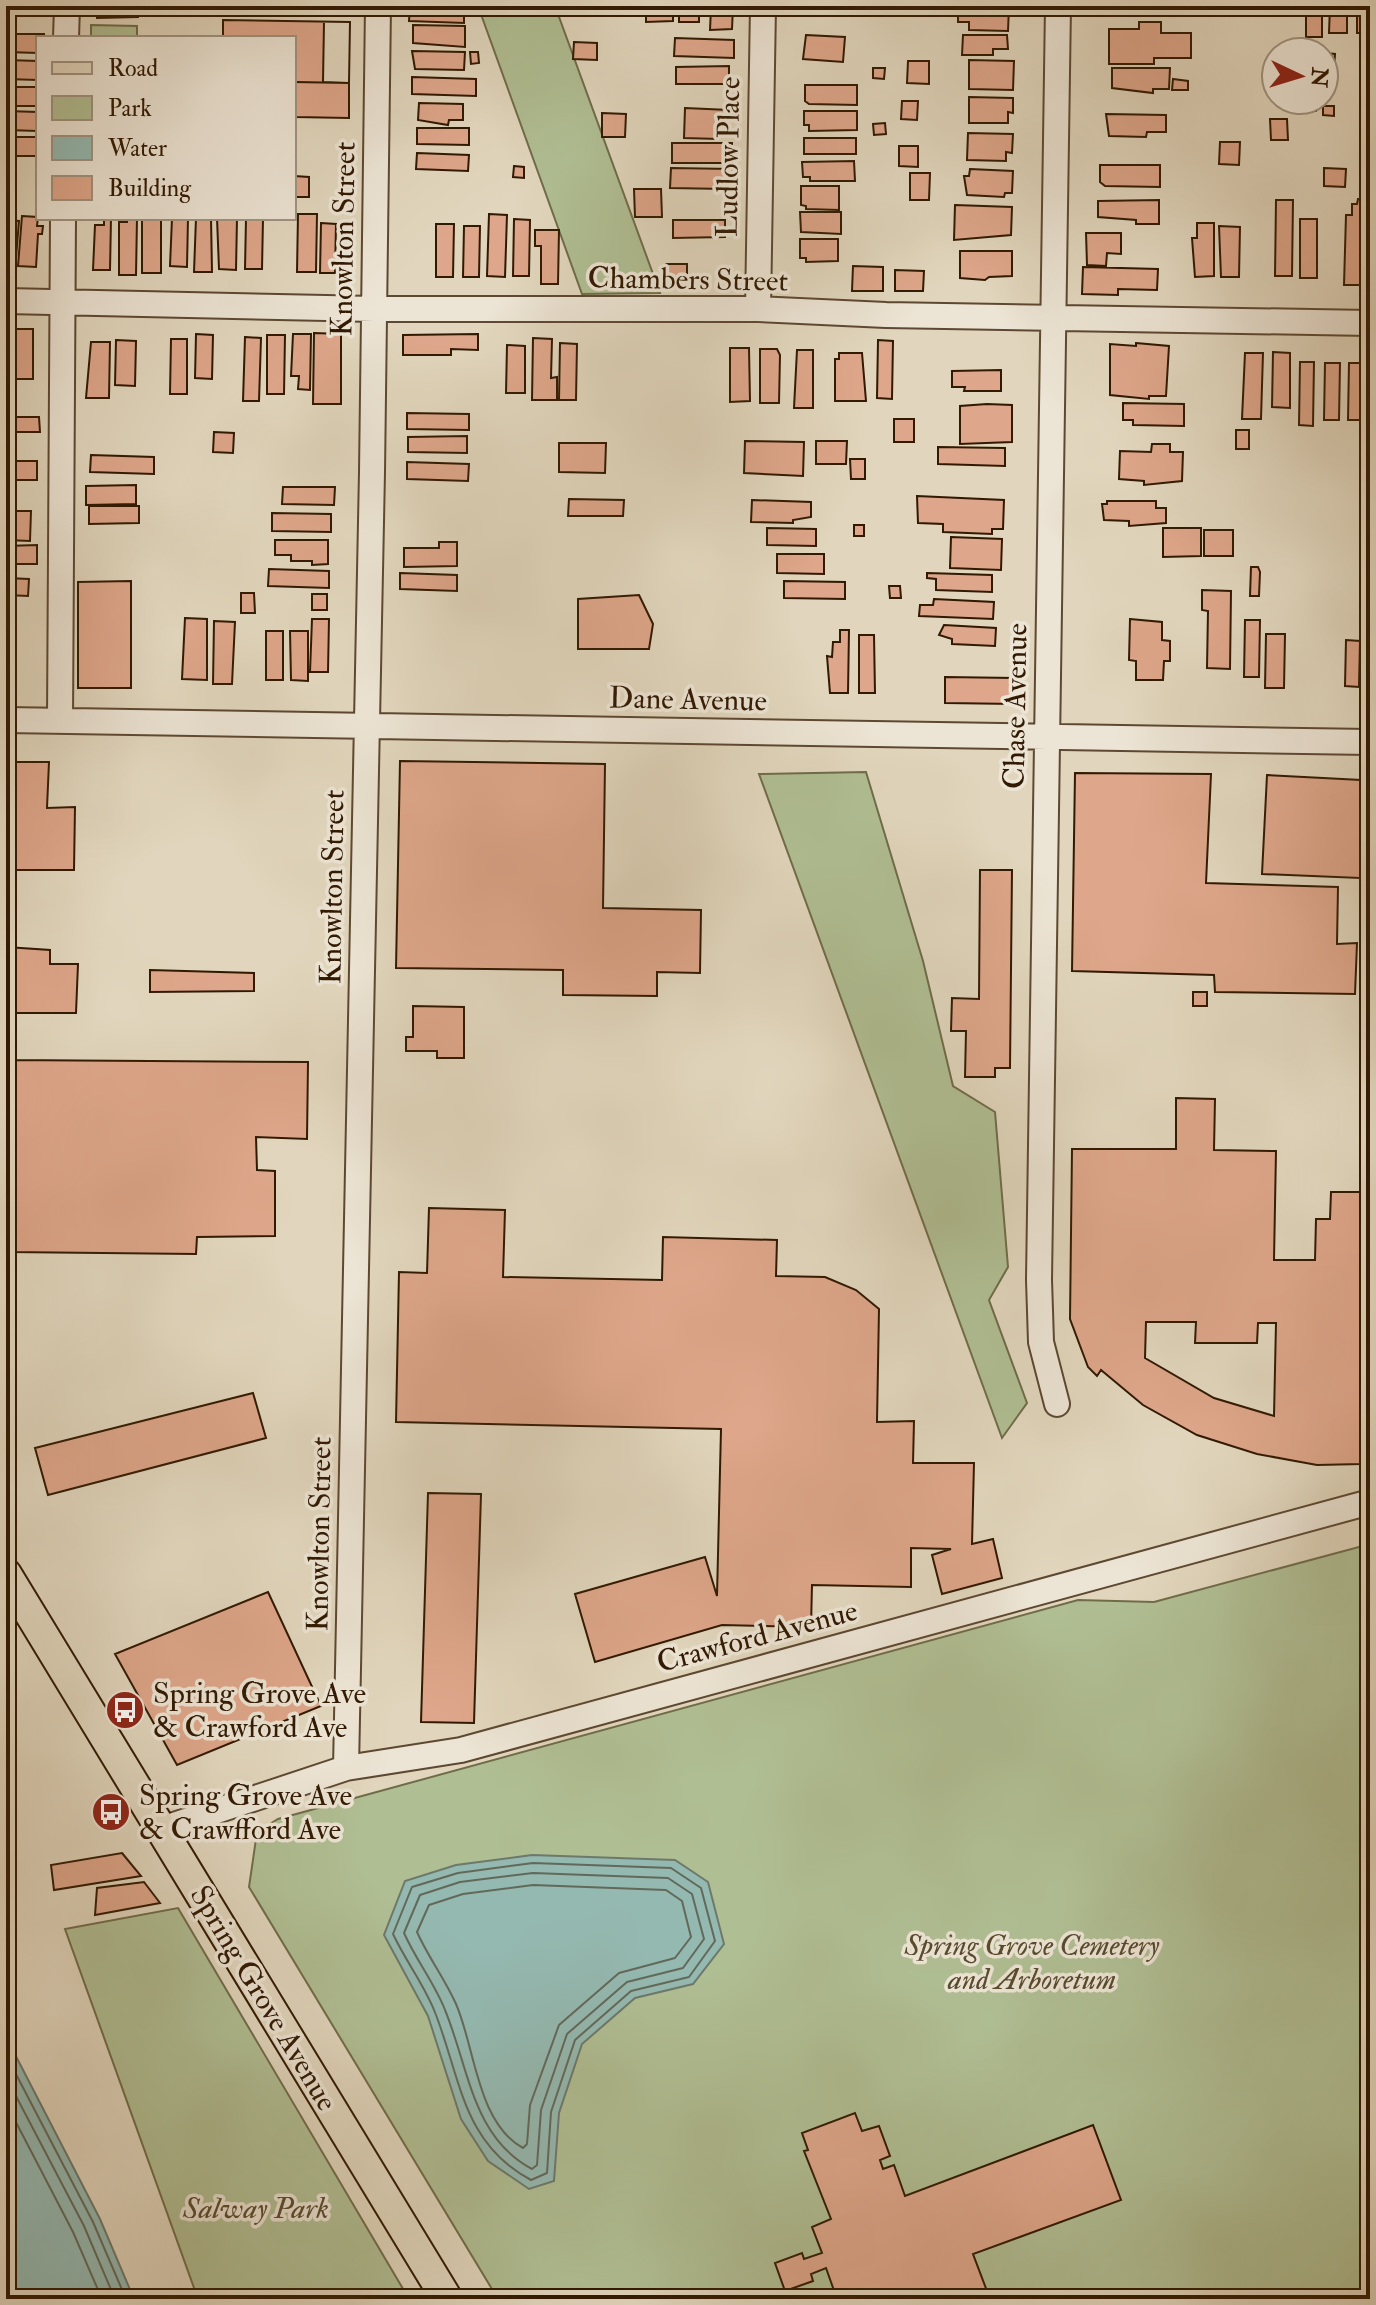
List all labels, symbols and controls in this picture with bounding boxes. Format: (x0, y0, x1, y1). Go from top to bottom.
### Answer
legend (36, 36, 296, 220)
north arrow (1260, 36, 1340, 116)
text: Road (108, 53, 158, 84)
text: N (1304, 66, 1334, 88)
street label: Ludlow Place (709, 76, 748, 238)
text: Park (108, 93, 152, 124)
text: Water (107, 133, 167, 164)
street label: Knowlton Street (323, 141, 364, 337)
text: Building (108, 173, 192, 204)
street label: Chambers Street (587, 259, 789, 300)
street label: Chase Avenue (996, 623, 1035, 789)
street label: Dane Avenue (609, 680, 767, 719)
street label: Knowlton Street (312, 789, 353, 985)
street label: Knowlton Street (299, 1436, 340, 1632)
street label: Crawford Avenue (653, 1592, 862, 1681)
place label: Spring Grove Ave & Crawford Ave (153, 1675, 366, 1746)
bus stop icon: Spring Grove Ave & Crawford Ave (104, 1689, 146, 1731)
place label: Spring Grove Ave & Crawfford Ave (139, 1777, 352, 1848)
bus stop icon: Spring Grove Ave & Crawfford Ave (90, 1791, 132, 1833)
street label: Spring Grove Avenue (182, 1879, 345, 2118)
park label: Spring Grove Cemetery and Arboretum (904, 1927, 1160, 1998)
park label: Salway Park (182, 2190, 329, 2227)

